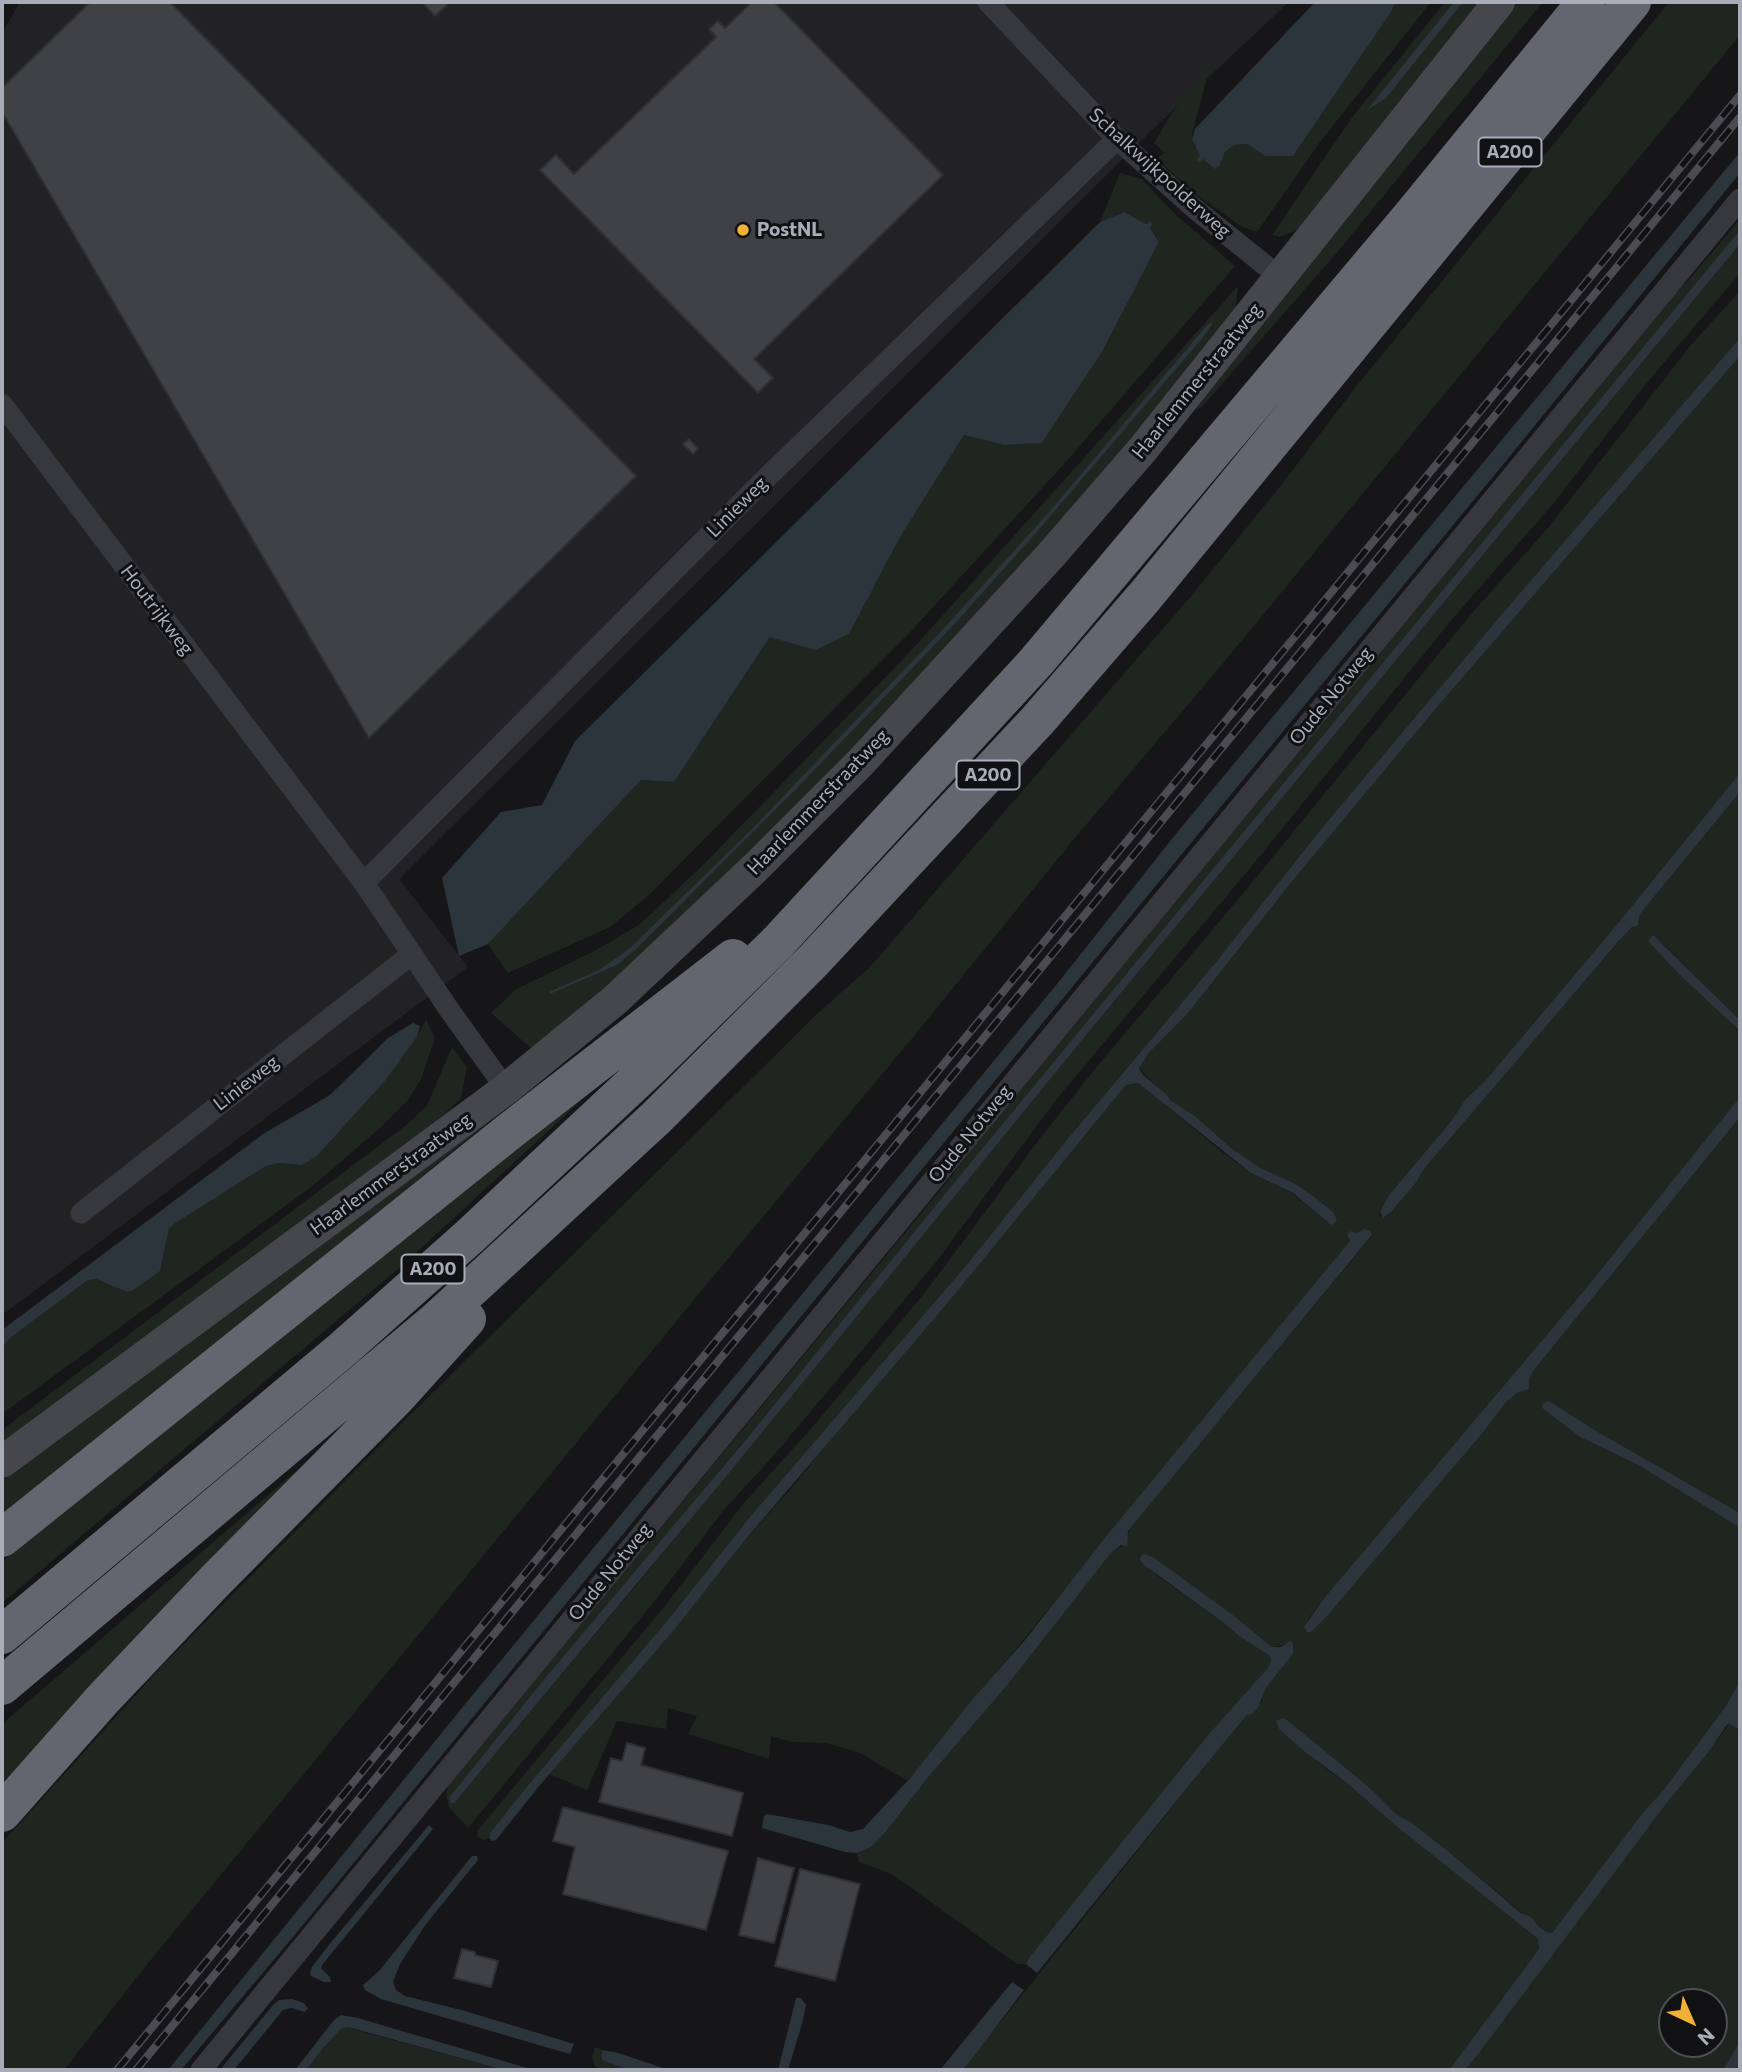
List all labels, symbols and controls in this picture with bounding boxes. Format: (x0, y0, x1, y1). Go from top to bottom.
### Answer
street label: Schalkwijkpolderweg (1084, 103, 1236, 243)
road number: A200 (1478, 138, 1542, 167)
place label: PostNL (757, 219, 822, 241)
marker: PostNL (735, 222, 751, 238)
street label: Haarlemmerstraatweg (1127, 299, 1267, 463)
street label: Linieweg (702, 472, 772, 542)
street label: Houtrijkweg (116, 560, 198, 660)
street label: Oude Notweg (1285, 642, 1377, 750)
street label: Haarlemmerstraatweg (743, 724, 893, 880)
road number: A200 (956, 760, 1020, 790)
street label: Linieweg (209, 1050, 283, 1116)
street label: Oude Notweg (924, 1080, 1016, 1188)
street label: Haarlemmerstraatweg (306, 1108, 476, 1240)
road number: A200 (402, 1254, 464, 1284)
street label: Oude Notweg (564, 1518, 656, 1626)
north arrow (1658, 1988, 1728, 2058)
text: N (1693, 2024, 1720, 2050)

